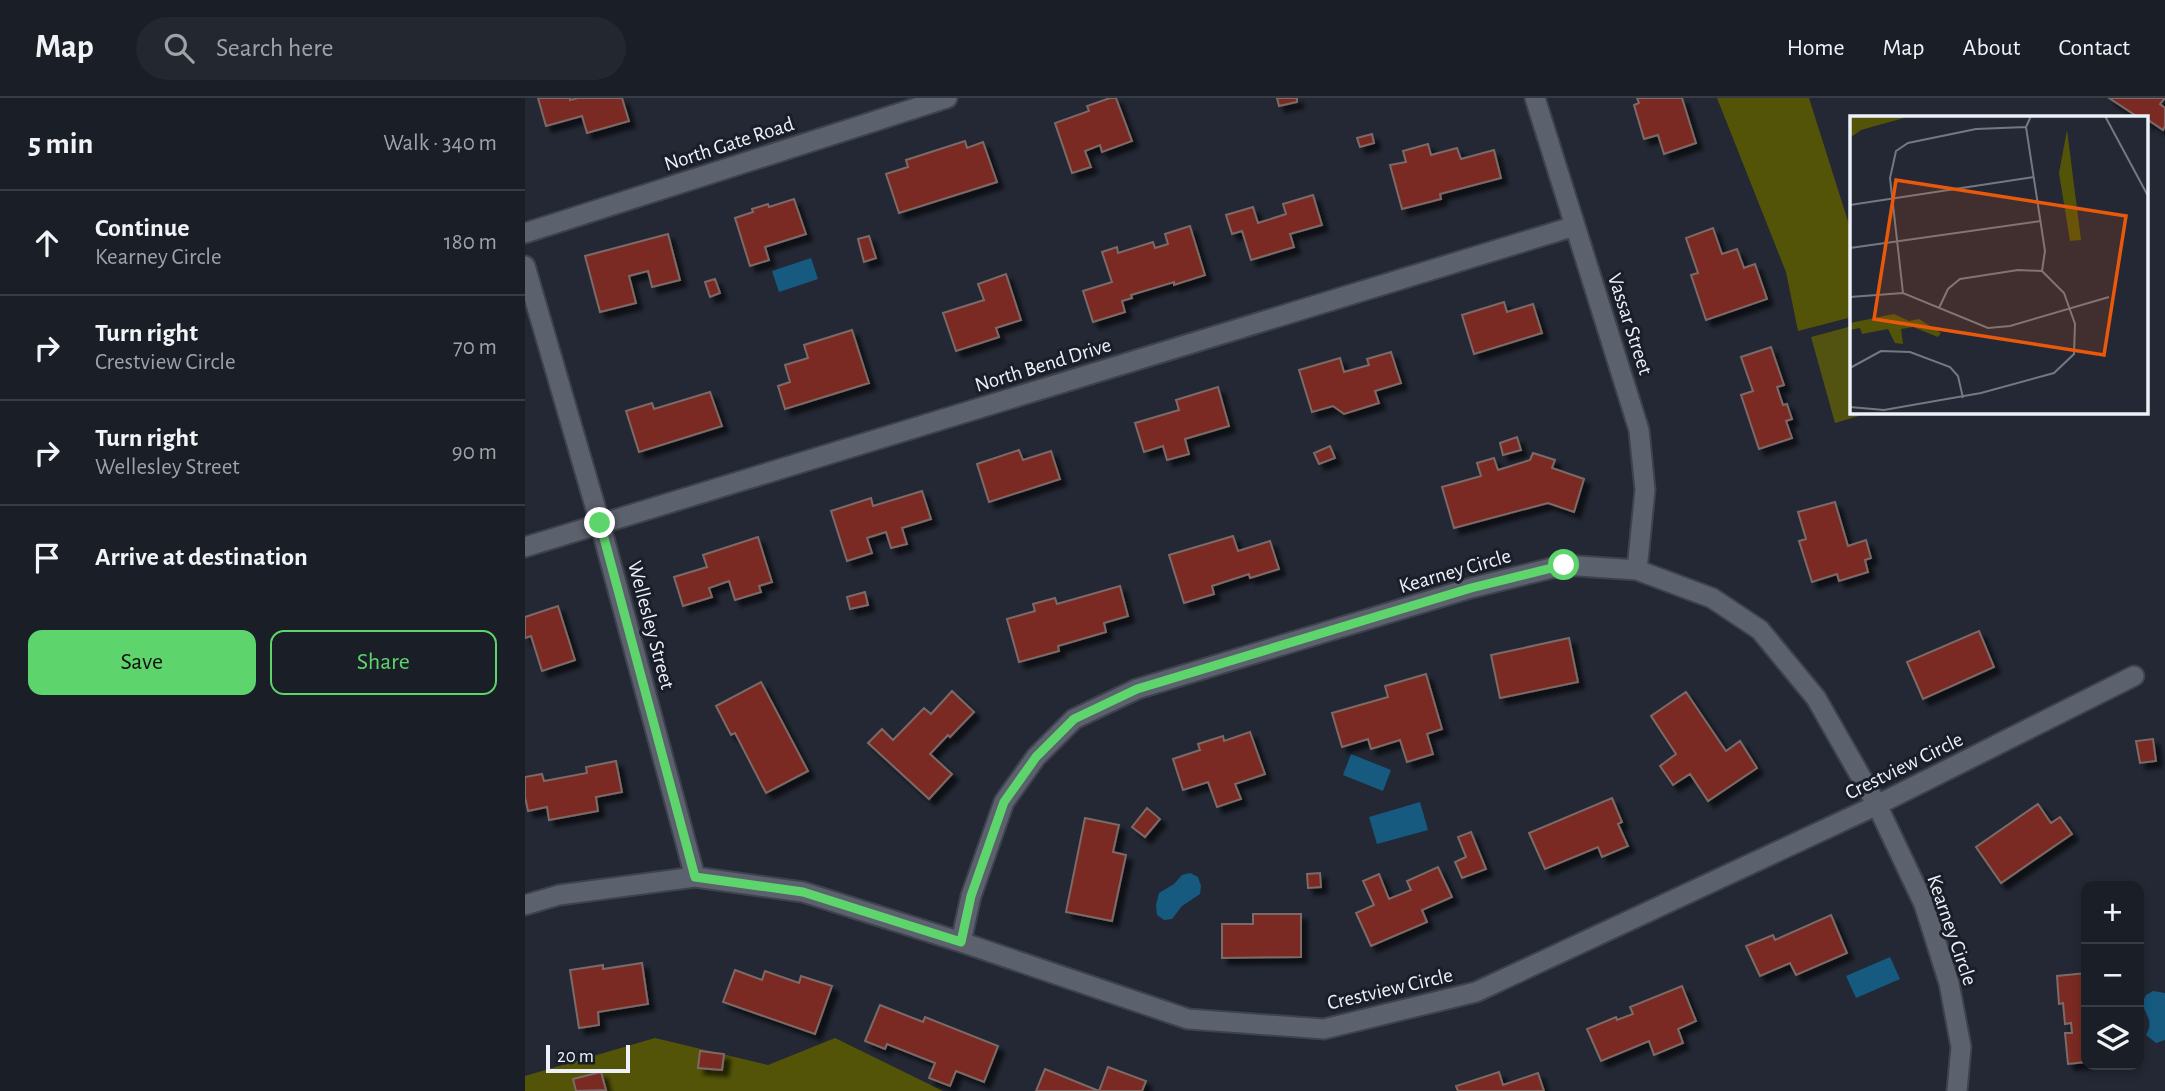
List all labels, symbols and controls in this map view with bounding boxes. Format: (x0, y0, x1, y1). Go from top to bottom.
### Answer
search box (136, 17, 626, 80)
icon: search (160, 29, 198, 67)
text: Map (35, 31, 94, 64)
text: Search here (216, 35, 334, 61)
text: Home (1787, 36, 1845, 60)
text: Map (1883, 36, 1925, 60)
text: About (1963, 36, 2020, 60)
text: Contact (2058, 36, 2130, 60)
street label: North Gate Road (661, 113, 797, 175)
inset map (1850, 116, 2147, 413)
text: 5 min (28, 129, 93, 159)
text: Walk · 340 m (383, 132, 497, 155)
text: Continue (95, 215, 190, 241)
icon: ahead (28, 224, 66, 262)
text: 180 m (444, 231, 497, 254)
text: Kearney Circle (95, 246, 222, 269)
street label: Vassar Street (1604, 271, 1656, 378)
text: Turn right (95, 320, 198, 346)
icon: right (28, 329, 66, 367)
street label: North Bend Drive (972, 334, 1114, 396)
text: 70 m (453, 336, 497, 359)
text: Crestview Circle (95, 351, 236, 374)
text: Turn right (95, 425, 198, 451)
icon: right (28, 434, 66, 472)
text: 90 m (452, 441, 497, 464)
text: Wellesley Street (95, 456, 240, 479)
route end (584, 507, 615, 538)
icon: arrive (28, 539, 66, 577)
text: Arrive at destination (95, 544, 308, 570)
street label: Kearney Circle (1397, 545, 1513, 597)
route start (1548, 549, 1579, 580)
street label: Wellesley Street (624, 558, 678, 692)
button: Save (28, 630, 256, 695)
button: Share (270, 630, 497, 695)
street label: Crestview Circle (1842, 728, 1966, 804)
street label: Kearney Circle (1923, 872, 1981, 988)
map controls (2081, 881, 2144, 1070)
button: + (2081, 881, 2144, 944)
button: − (2081, 944, 2144, 1007)
street label: Crestview Circle (1325, 964, 1455, 1014)
button: layers (2081, 1007, 2144, 1070)
scale bar (546, 1042, 630, 1074)
text: 20 m (557, 1047, 594, 1066)

